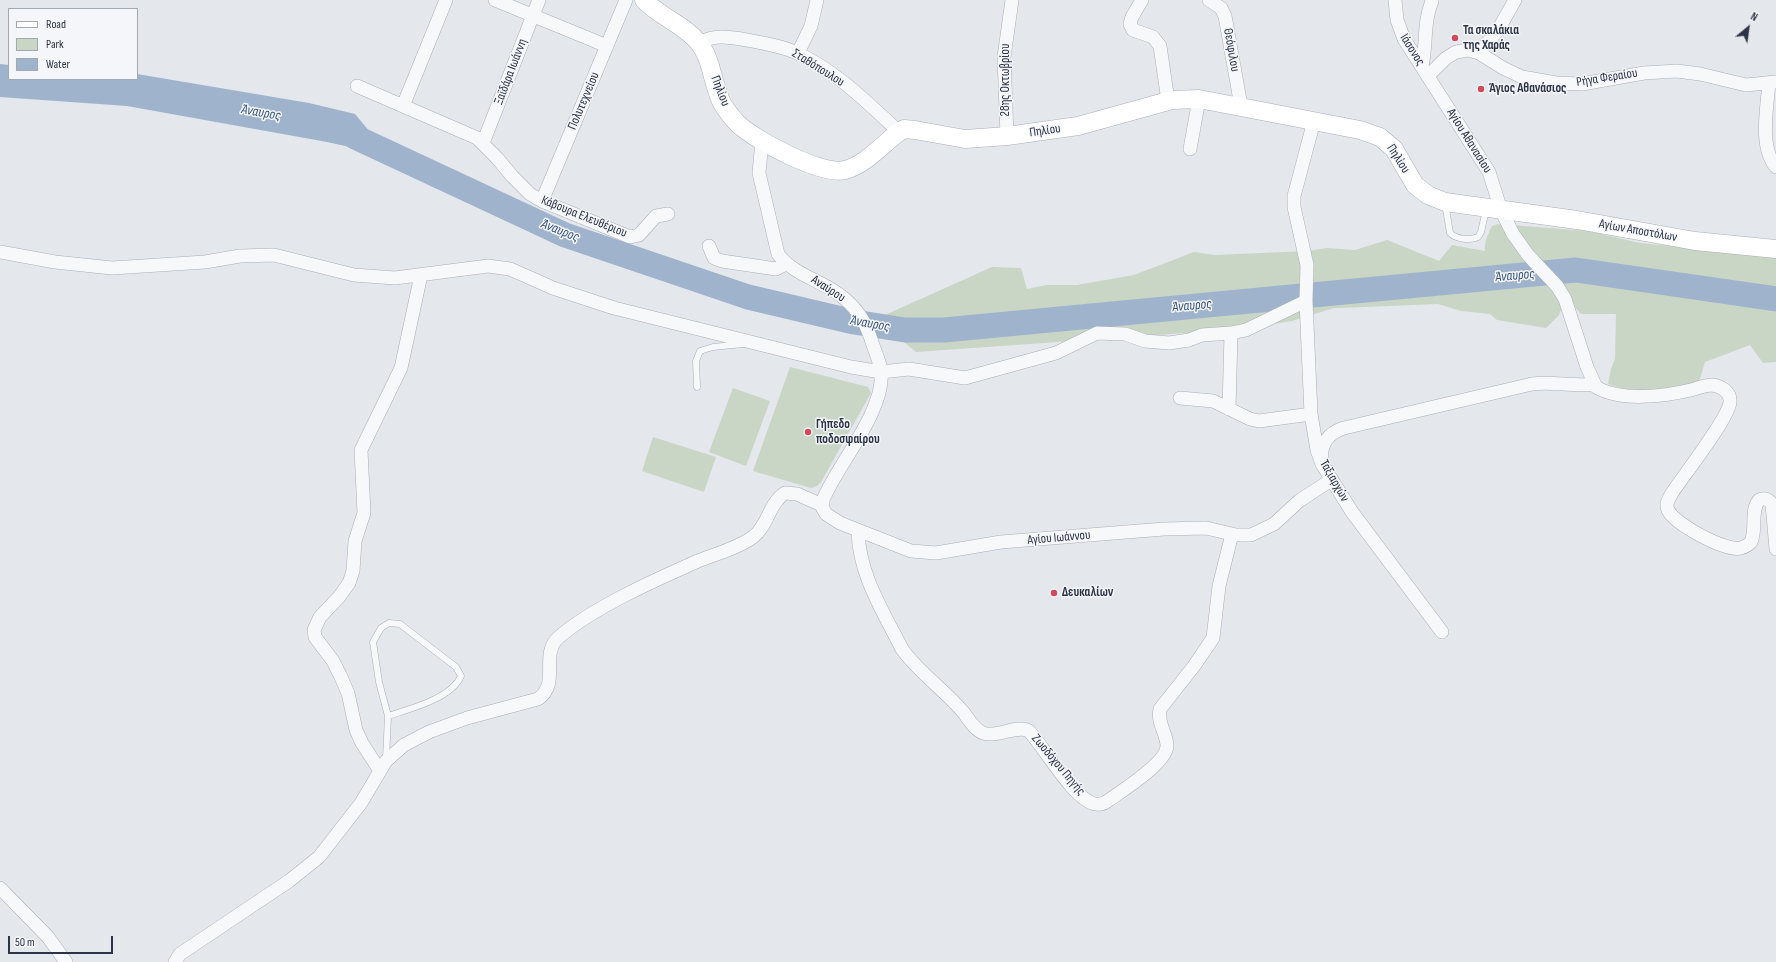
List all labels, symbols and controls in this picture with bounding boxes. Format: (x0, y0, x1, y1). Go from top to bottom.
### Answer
legend (8, 8, 138, 80)
north arrow (1728, 8, 1768, 48)
text: N (1748, 10, 1760, 24)
text: Road (46, 17, 66, 32)
place label: Τα σκαλάκια της Χαράς (1463, 23, 1519, 54)
street label: Θεόφιλου (1220, 27, 1242, 73)
street label: Ιάσονος (1396, 31, 1428, 69)
marker: Τα σκαλάκια της Χαράς (1450, 33, 1460, 43)
text: Park (46, 37, 64, 52)
street label: Ξαϊδάρα Ιωάννη (491, 37, 531, 107)
street label: 28ης Οκτωβρίου (998, 44, 1014, 116)
street label: Σταθόπουλου (789, 46, 847, 90)
text: Water (46, 57, 70, 72)
street label: Ρήγα Φεραίου (1575, 65, 1639, 91)
street label: Πολυτεχνείου (565, 70, 603, 132)
street label: Πηλίου (707, 74, 733, 108)
place label: Άγιος Αθανάσιος (1489, 81, 1566, 97)
marker: Άγιος Αθανάσιος (1476, 84, 1486, 94)
water label: Άναυρος (240, 101, 282, 125)
street label: Αγίου Αθανασίου (1443, 106, 1495, 176)
street label: Πηλίου (1028, 121, 1062, 141)
street label: Πηλίου (1383, 142, 1413, 176)
street label: Κάβουρα Ελευθέριου (539, 193, 629, 241)
water label: Άναυρος (539, 216, 581, 246)
street label: Αγίων Αποστόλων (1598, 216, 1678, 246)
water label: Άναυρος (1495, 266, 1535, 286)
street label: Αναύρου (808, 272, 848, 306)
water label: Άναυρος (1172, 296, 1212, 316)
water label: Άναυρος (849, 312, 891, 336)
place label: Γήπεδο ποδοσφαίρου (816, 417, 880, 448)
marker: Γήπεδο ποδοσφαίρου (803, 427, 813, 437)
street label: Ταξιαρχών (1316, 457, 1352, 505)
street label: Αγίου Ιωάννου (1027, 527, 1091, 549)
place label: Δευκαλίων (1062, 585, 1113, 601)
marker: Δευκαλίων (1049, 588, 1059, 598)
street label: Ζωοδόχου Πηγής (1028, 731, 1088, 799)
scale bar (10, 928, 115, 954)
text: 50 m (15, 935, 35, 950)

